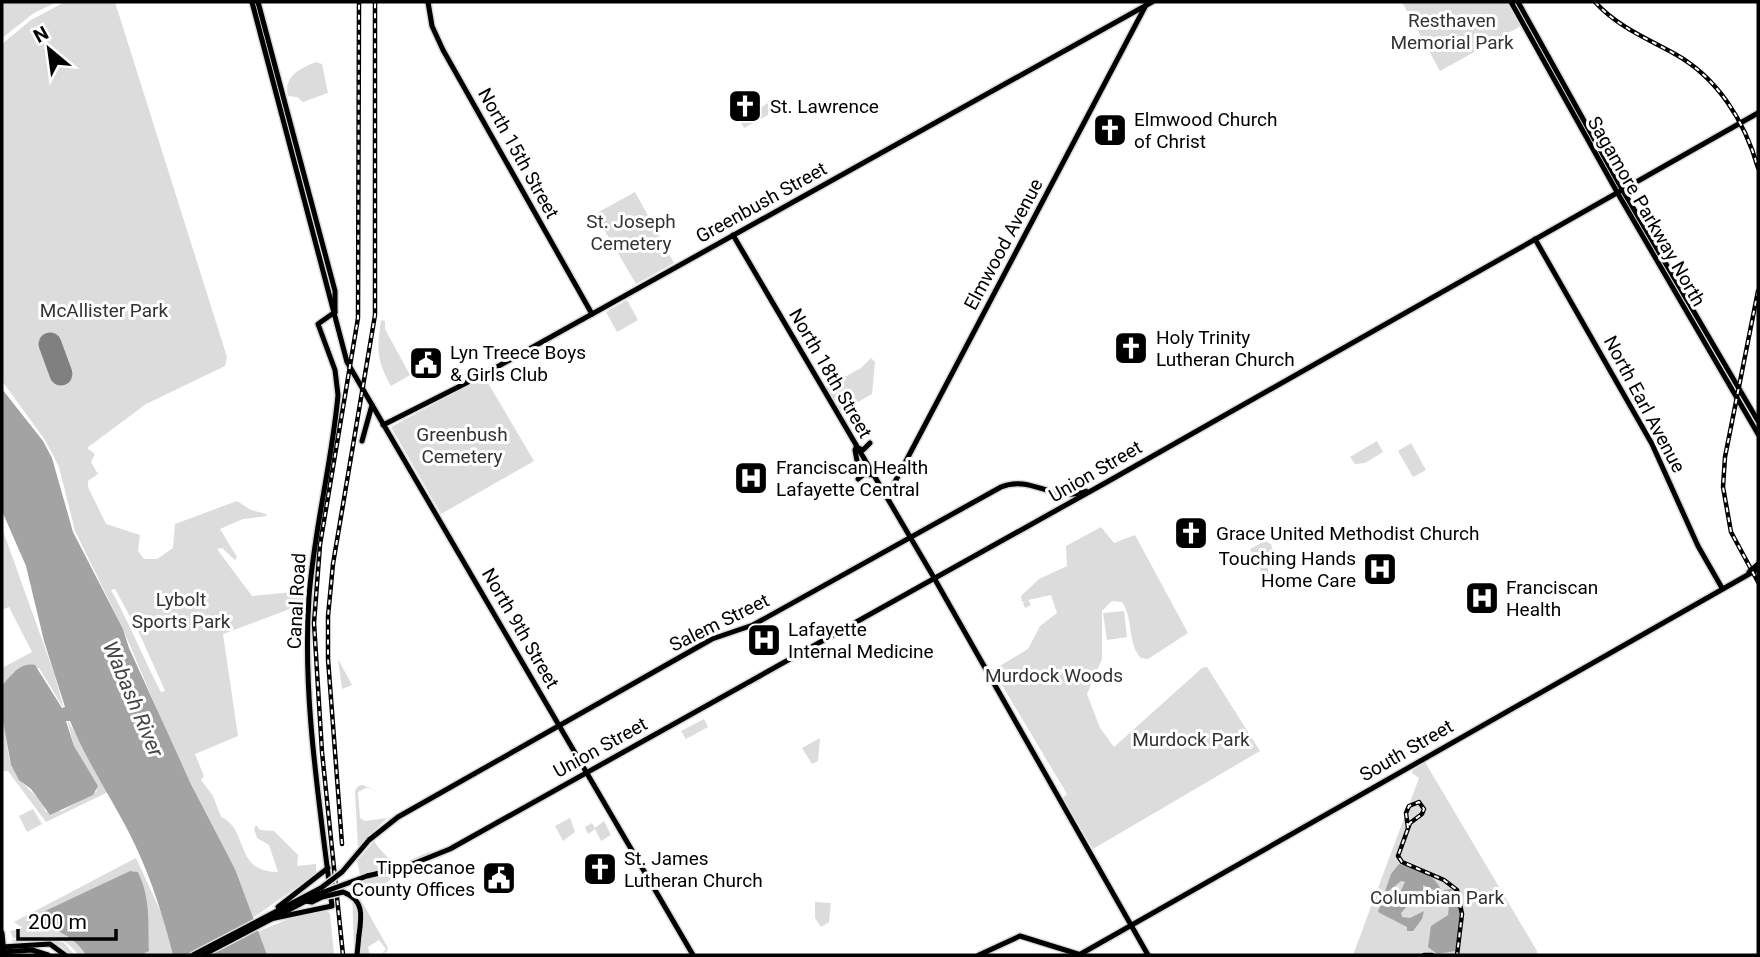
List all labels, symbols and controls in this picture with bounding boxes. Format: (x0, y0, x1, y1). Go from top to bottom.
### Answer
park label: Resthaven Memorial Park (1390, 9, 1514, 54)
north arrow (14, 14, 84, 84)
text: N (30, 21, 52, 48)
street label: North 15th Street (473, 84, 564, 222)
church icon: St. Lawrence (726, 87, 764, 125)
place label: St. Lawrence (770, 95, 879, 118)
place label: Elmwood Church of Christ (1134, 108, 1277, 153)
church icon: Elmwood Church of Christ (1091, 111, 1129, 149)
street label: Sagamore Parkway North (1583, 112, 1710, 310)
street label: Greenbush Street (692, 157, 831, 248)
street label: Elmwood Avenue (959, 175, 1048, 314)
park label: St. Joseph Cemetery (586, 210, 676, 255)
park label: McAllister Park (40, 299, 169, 322)
street label: North 18th Street (784, 304, 877, 442)
place label: Holy Trinity Lutheran Church (1156, 326, 1295, 371)
church icon: Holy Trinity Lutheran Church (1112, 329, 1150, 367)
street label: North Earl Avenue (1599, 332, 1690, 477)
place label: Lyn Treece Boys & Girls Club (450, 341, 586, 386)
public building icon: Lyn Treece Boys & Girls Club (407, 344, 445, 382)
park label: Greenbush Cemetery (416, 423, 508, 468)
street label: Union Street (1045, 436, 1146, 507)
place label: Franciscan Health Lafayette Central (776, 456, 928, 501)
hospital icon: Franciscan Health Lafayette Central (732, 459, 770, 497)
church icon: Grace United Methodist Church (1172, 514, 1210, 552)
place label: Grace United Methodist Church (1216, 522, 1479, 545)
place label: Touching Hands Home Care (1218, 547, 1356, 592)
hospital icon: Touching Hands Home Care (1361, 550, 1399, 588)
street label: Canal Road (282, 552, 311, 650)
street label: North 9th Street (477, 564, 564, 692)
place label: Franciscan Health (1506, 576, 1598, 621)
hospital icon: Franciscan Health (1463, 579, 1501, 617)
park label: Lybolt Sports Park (132, 588, 231, 633)
street label: Salem Street (666, 588, 773, 656)
place label: Lafayette Internal Medicine (788, 618, 934, 663)
hospital icon: Lafayette Internal Medicine (745, 621, 783, 659)
water label: Wabash River (98, 638, 169, 761)
park label: Murdock Woods (985, 664, 1123, 687)
street label: Union Street (549, 712, 651, 783)
street label: South Street (1355, 714, 1457, 786)
park label: Murdock Park (1132, 728, 1250, 751)
place label: St. James Lutheran Church (624, 847, 763, 892)
church icon: St. James Lutheran Church (581, 850, 619, 888)
place label: Tippecanoe County Offices (352, 856, 475, 901)
public building icon: Tippecanoe County Offices (480, 859, 518, 897)
park label: Columbian Park (1370, 886, 1504, 909)
scale bar (18, 898, 116, 942)
text: 200 m (28, 910, 87, 934)

